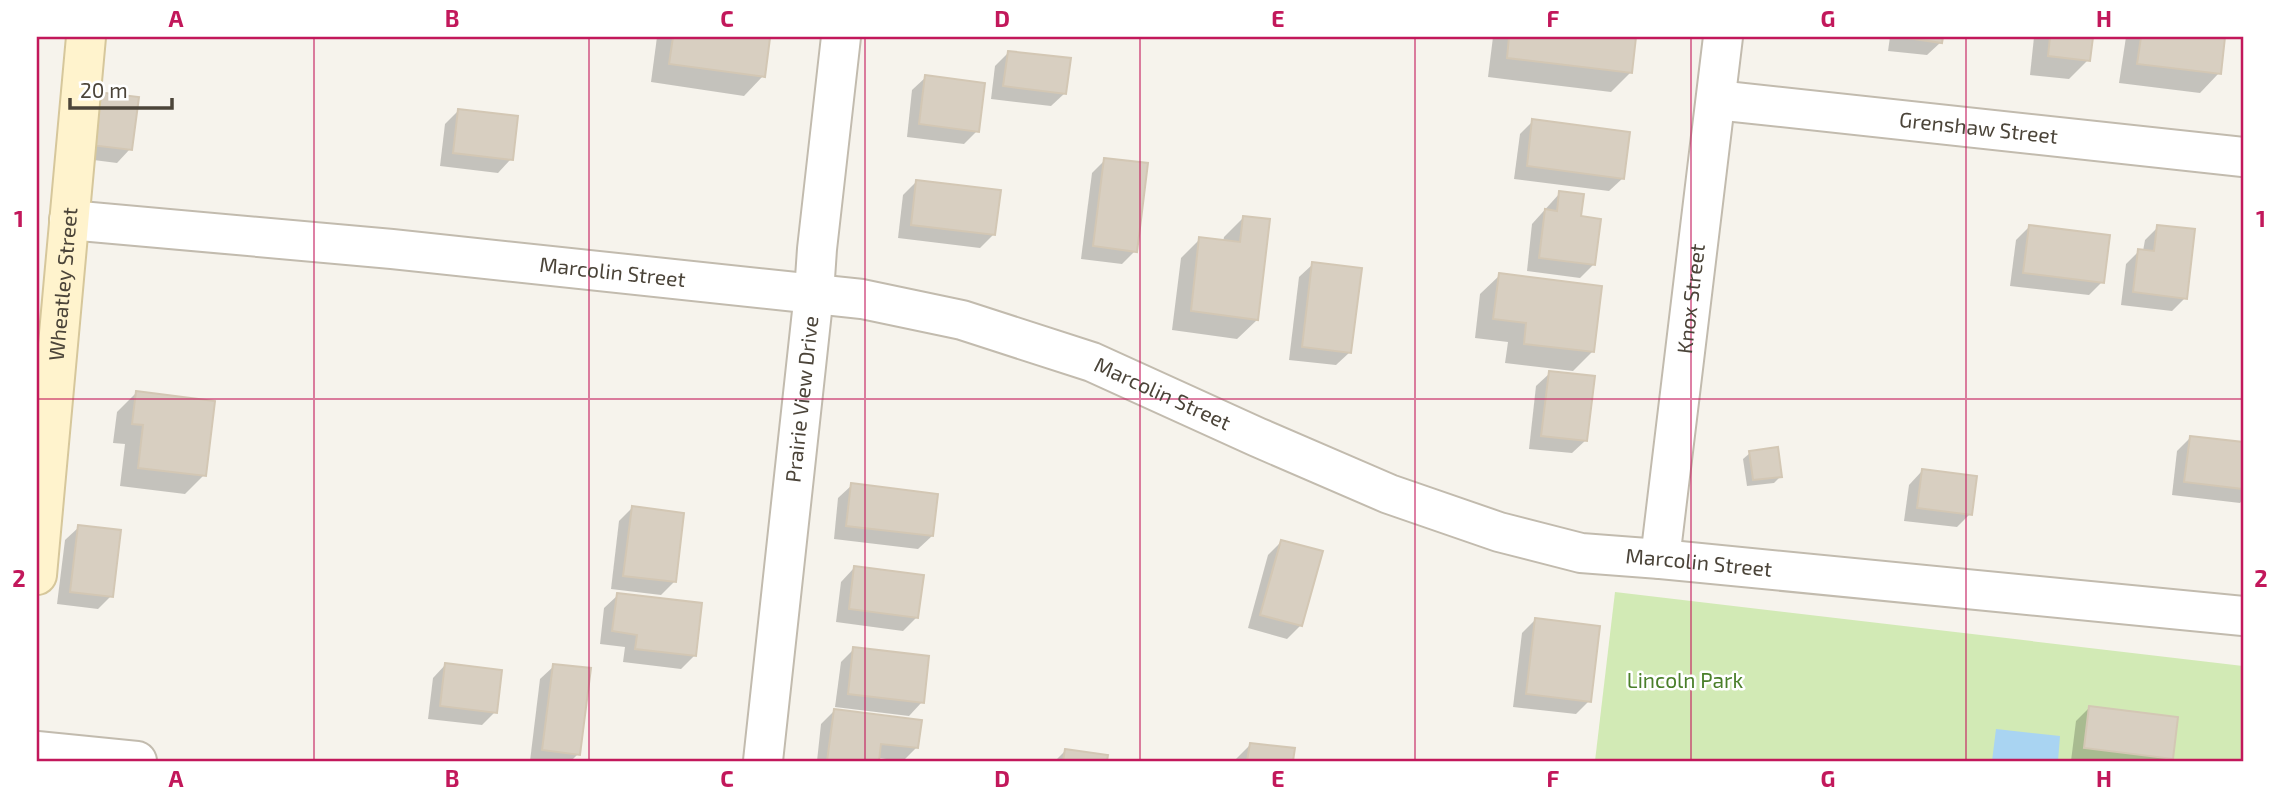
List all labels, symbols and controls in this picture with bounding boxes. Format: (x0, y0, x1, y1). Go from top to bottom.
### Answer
text: A (168, 4, 184, 32)
text: B (445, 4, 459, 32)
text: C (720, 4, 734, 32)
text: D (994, 4, 1010, 32)
text: E (1271, 4, 1285, 32)
text: F (1547, 4, 1560, 32)
text: G (1821, 4, 1835, 32)
text: H (2096, 4, 2112, 32)
scale bar (70, 66, 172, 110)
text: 20 m (80, 77, 128, 102)
street label: Grenshaw Street (1898, 106, 2059, 148)
text: 1 (14, 204, 24, 232)
text: 1 (2256, 204, 2266, 232)
street label: Wheatley Street (43, 206, 81, 362)
street label: Knox Street (1671, 242, 1709, 355)
street label: Marcolin Street (538, 251, 687, 291)
street label: Prairie View Drive (779, 314, 822, 484)
street label: Marcolin Street (1091, 351, 1235, 434)
street label: Marcolin Street (1625, 542, 1773, 581)
text: 2 (12, 564, 26, 592)
text: 2 (2254, 564, 2268, 592)
park label: Lincoln Park (1627, 667, 1743, 692)
text: A (168, 764, 184, 792)
text: B (445, 764, 459, 792)
text: C (720, 764, 734, 792)
text: D (994, 764, 1010, 792)
text: E (1271, 764, 1285, 792)
text: F (1547, 764, 1560, 792)
text: G (1821, 764, 1835, 792)
text: H (2096, 764, 2112, 792)

